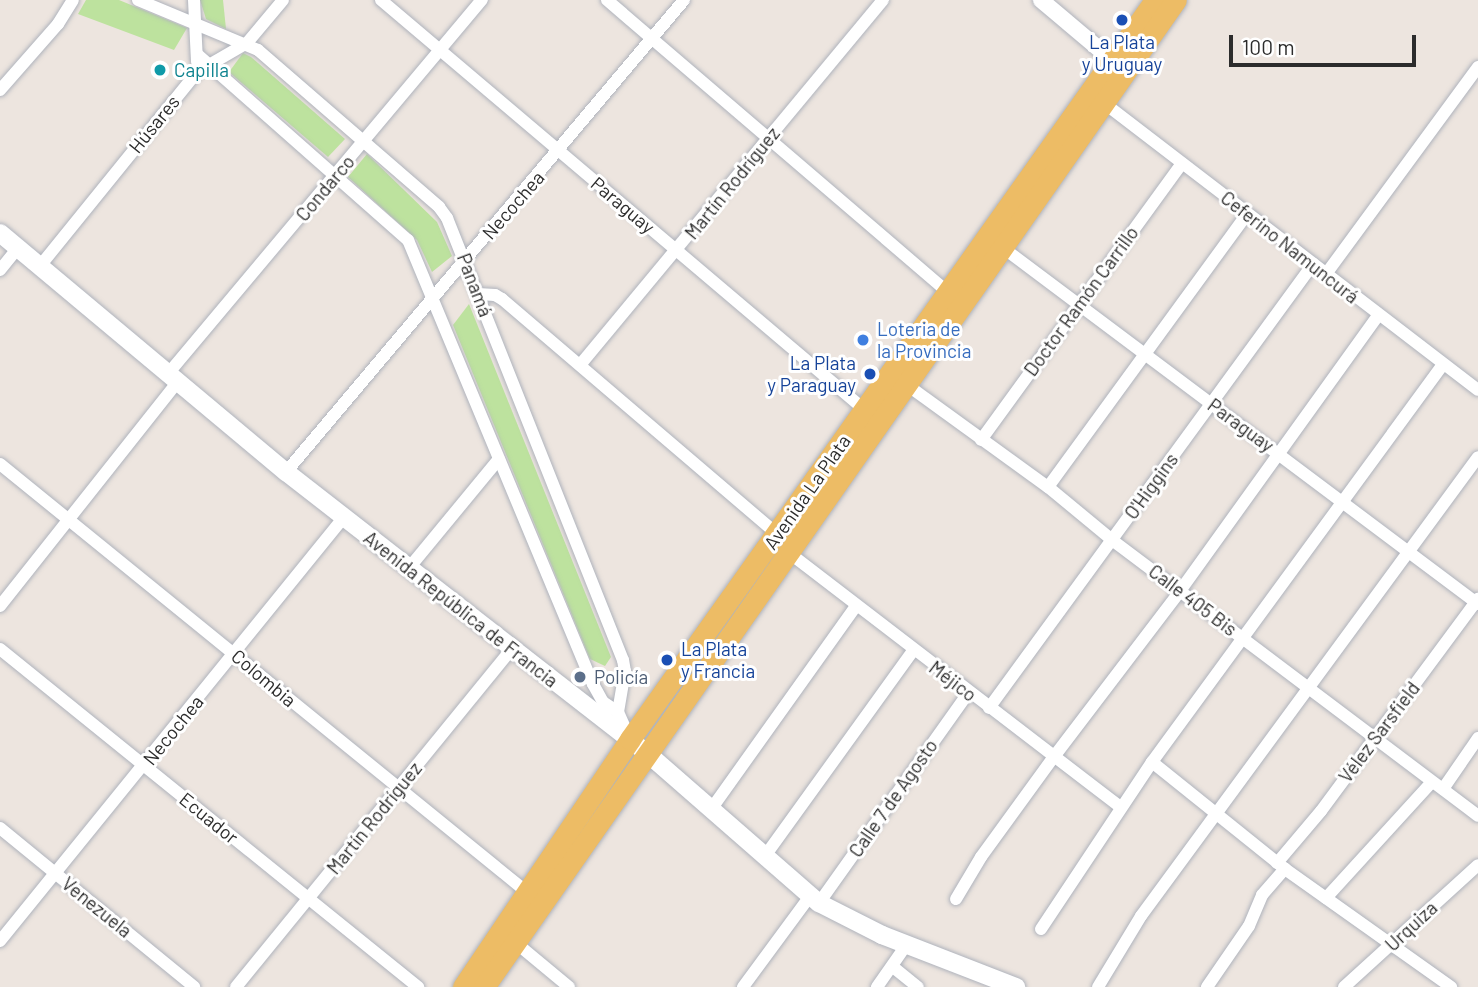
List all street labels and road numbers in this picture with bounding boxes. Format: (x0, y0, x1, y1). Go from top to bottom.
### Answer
street label: Húsares (124, 91, 184, 157)
street label: Martín Rodríguez (680, 122, 784, 244)
street label: Condarco (291, 150, 359, 226)
street label: Necochea (477, 166, 549, 244)
street label: Paraguay (586, 172, 660, 238)
street label: Ceferino Namuncurá (1217, 186, 1363, 308)
street label: Doctor Ramón Carrillo (1019, 222, 1143, 380)
street label: Panamá (452, 250, 498, 320)
street label: Paraguay (1203, 393, 1279, 457)
street label: Avenida La Plata (759, 430, 855, 554)
street label: O'Higgins (1119, 448, 1183, 524)
street label: Avenida República de Francia (359, 526, 563, 692)
street label: Calle 405 Bis (1144, 559, 1242, 641)
street label: Colombia (227, 644, 301, 712)
street label: Méjico (925, 656, 981, 706)
street label: Vélez Sarsfield (1334, 677, 1424, 787)
street label: Necochea (138, 691, 208, 769)
street label: Calle 7 de Agosto (844, 735, 942, 861)
street label: Martín Rodríguez (322, 757, 426, 879)
street label: Ecuador (175, 787, 243, 849)
street label: Venezuela (57, 872, 137, 942)
street label: Urquiza (1380, 896, 1442, 956)

